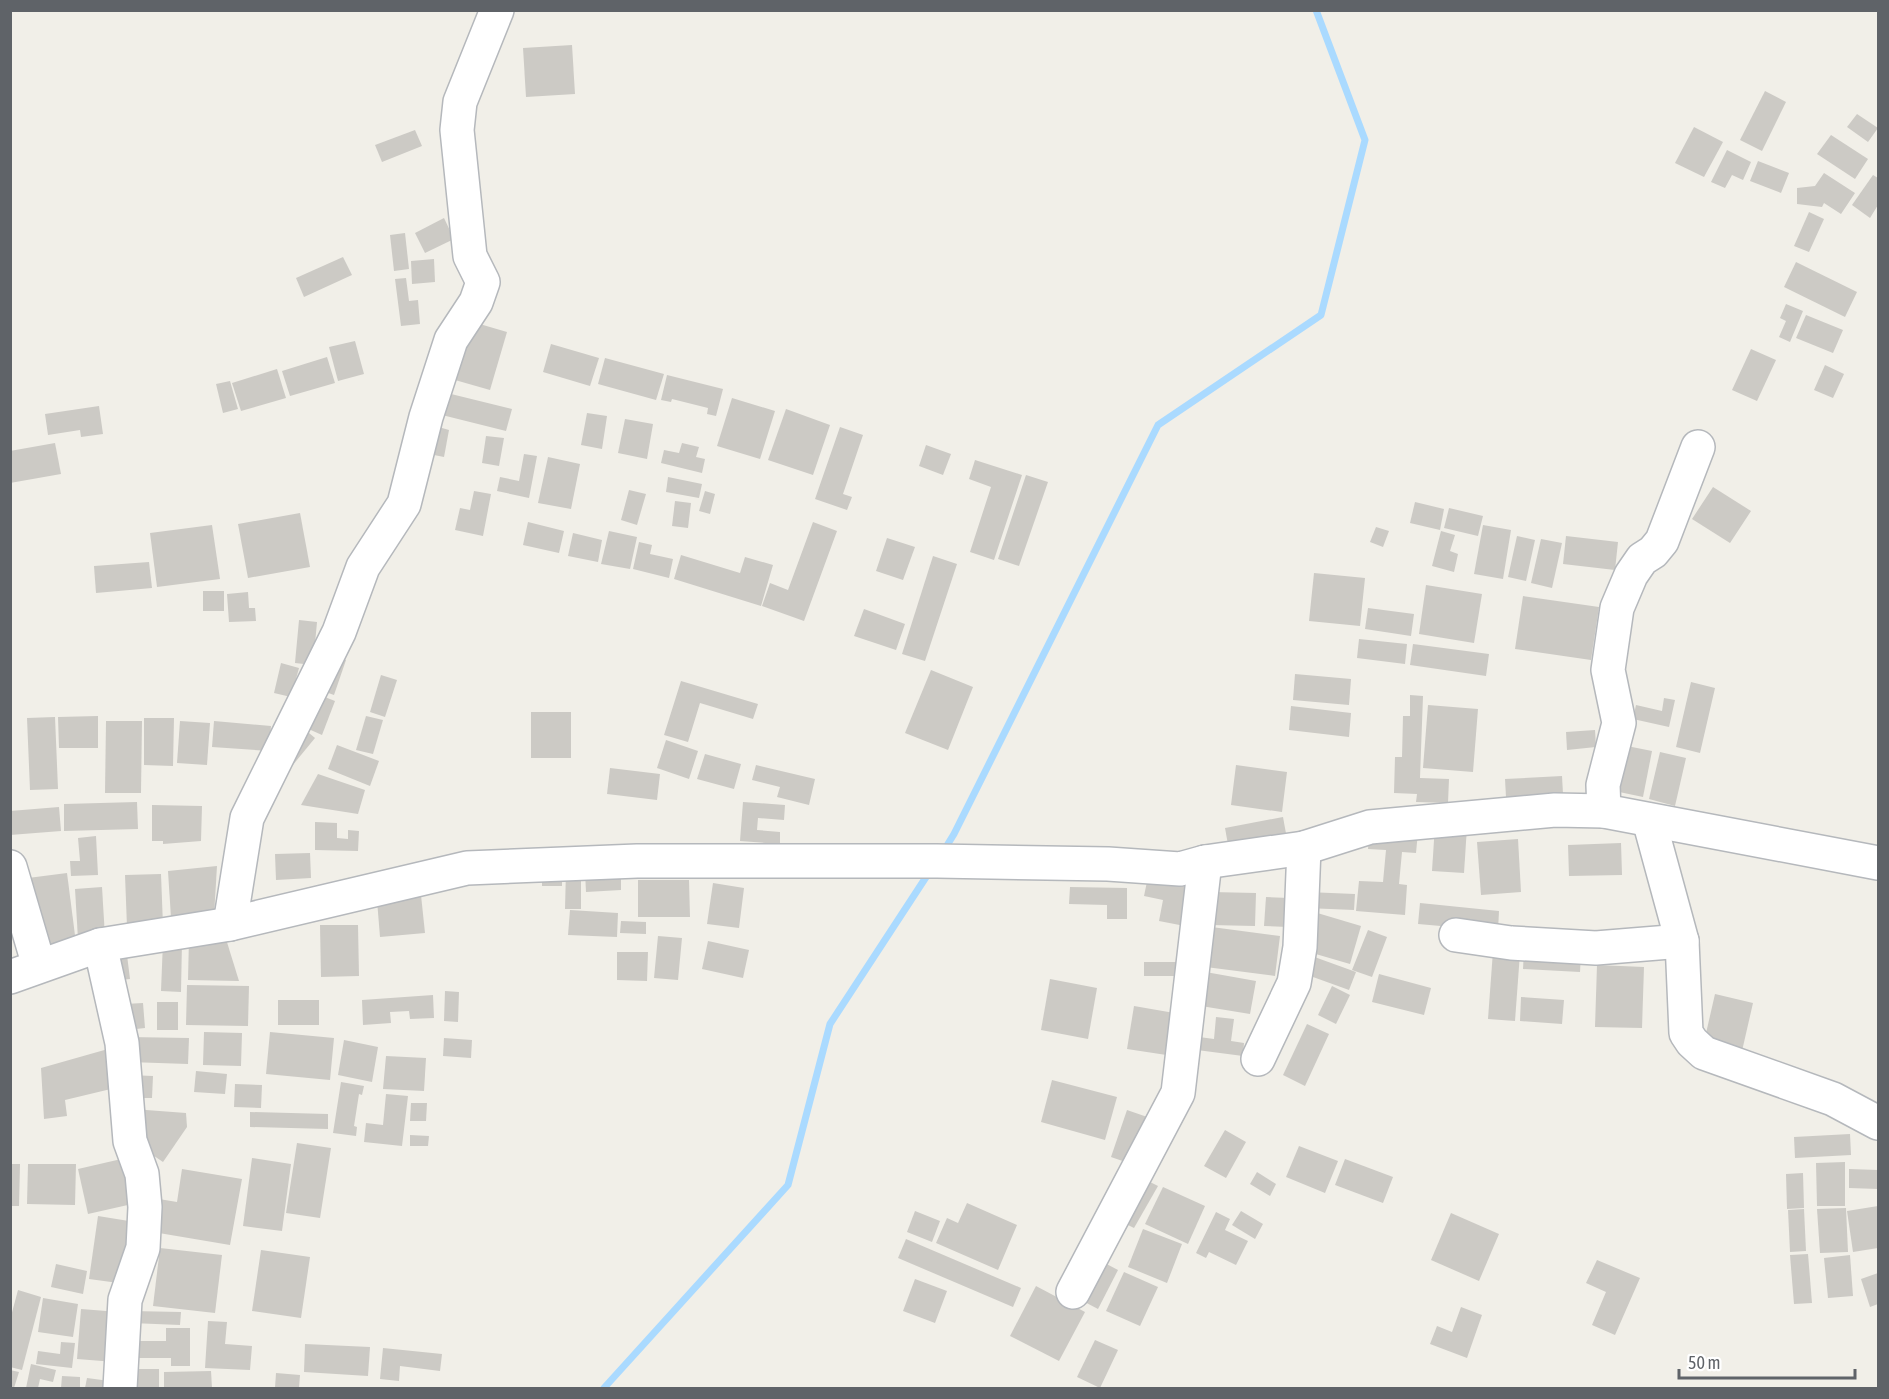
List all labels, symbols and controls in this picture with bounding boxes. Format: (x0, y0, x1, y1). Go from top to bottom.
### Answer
scale bar (1679, 1342, 1854, 1380)
text: 50 m (1688, 1352, 1720, 1373)

